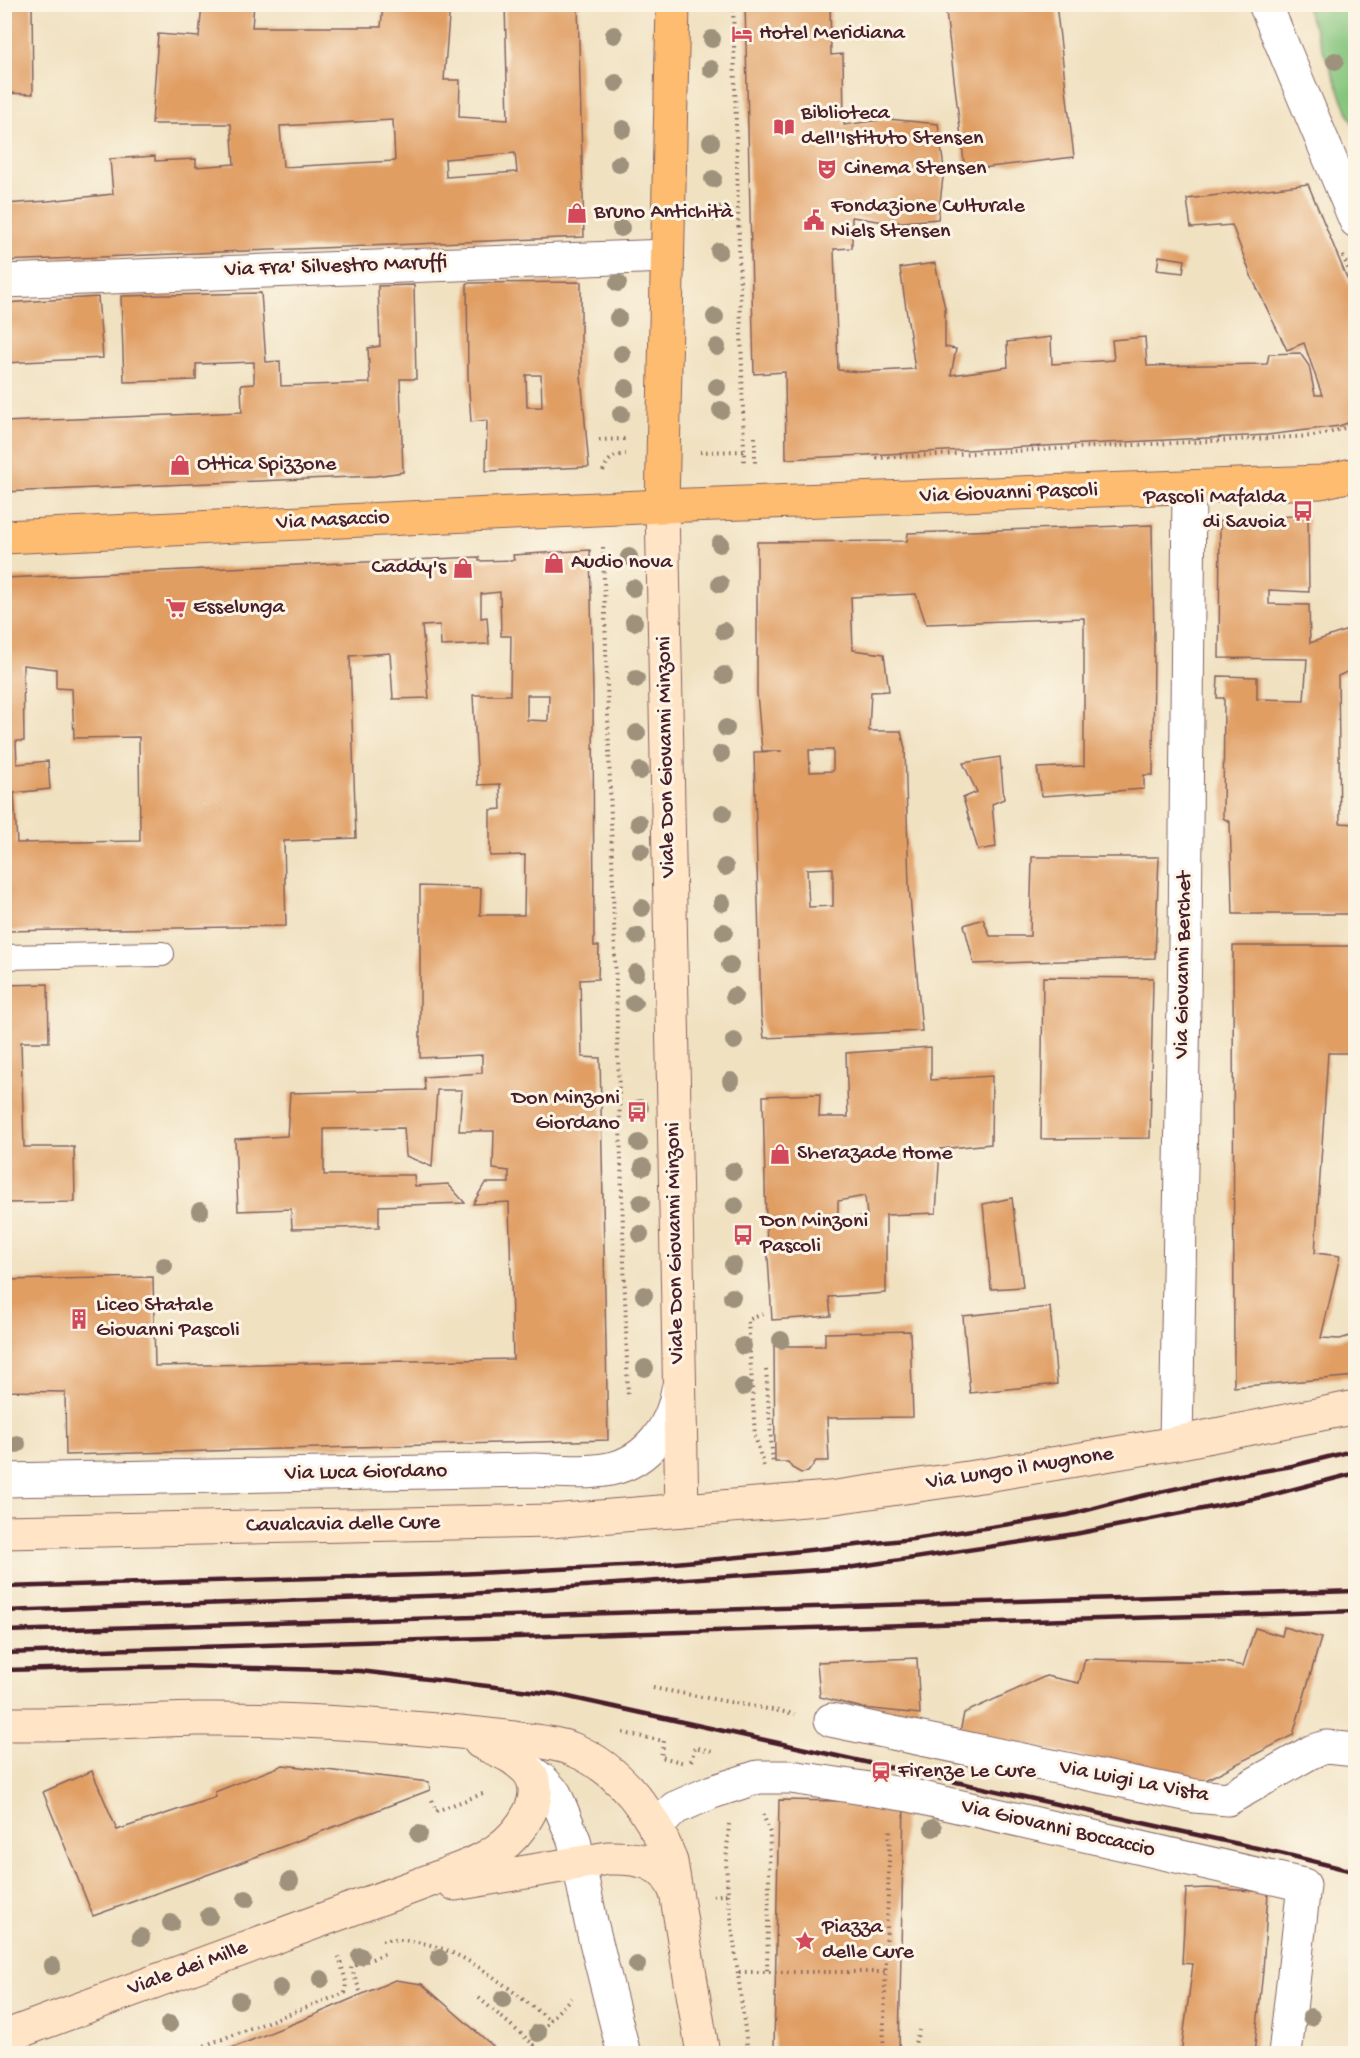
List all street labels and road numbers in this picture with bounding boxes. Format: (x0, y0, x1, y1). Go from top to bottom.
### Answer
street label: Via Fra' Silvestro Maruffi (223, 250, 448, 284)
street label: Via Giovanni Pascoli (918, 478, 1099, 510)
street label: Via Masaccio (275, 505, 390, 537)
street label: Viale Don Giovanni Minzoni (652, 636, 682, 879)
street label: Via Giovanni Berchet (1169, 869, 1199, 1060)
street label: Viale Don Giovanni Minzoni (661, 1122, 691, 1365)
street label: Via Lungo il Mugnone (924, 1441, 1116, 1497)
street label: Via Luca Giordano (284, 1459, 447, 1487)
street label: Cavalcavia delle Cure (246, 1510, 441, 1540)
street label: Via Luigi La Vista (1056, 1755, 1212, 1809)
street label: Via Giovanni Boccaccio (958, 1794, 1158, 1864)
street label: Viale dei Mille (123, 1935, 252, 2003)

